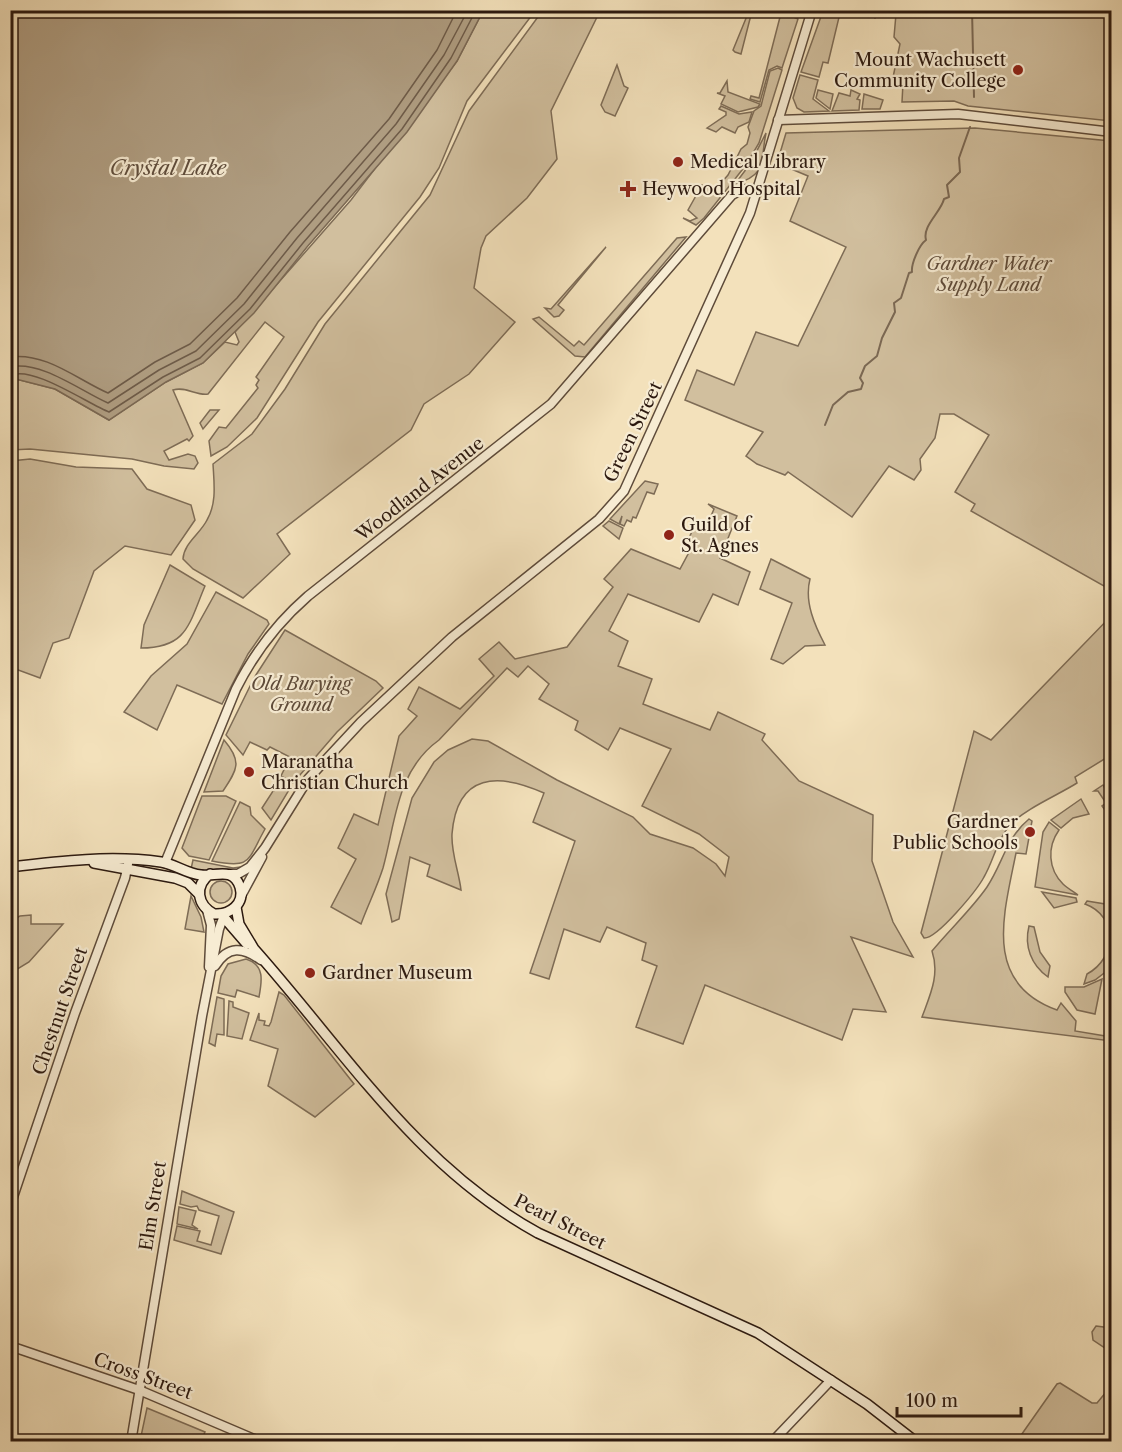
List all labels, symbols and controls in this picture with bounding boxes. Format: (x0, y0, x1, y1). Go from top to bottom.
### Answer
place label: Mount Wachusett Community College (834, 49, 1007, 92)
marker: Mount Wachusett Community College (1011, 63, 1025, 77)
place label: Medical Library (690, 151, 827, 173)
marker: Medical Library (671, 155, 685, 169)
water label: Crystal Lake (110, 156, 228, 180)
place label: Heywood Hospital (642, 178, 801, 200)
marker: Heywood Hospital (619, 180, 637, 198)
park label: Gardner Water Supply Land (926, 253, 1053, 296)
street label: Green Street (599, 378, 667, 486)
street label: Woodland Avenue (351, 432, 488, 546)
place label: Guild of St. Agnes (681, 514, 759, 557)
marker: Guild of St. Agnes (662, 528, 676, 542)
park label: Old Burying Ground (251, 673, 353, 716)
place label: Maranatha Christian Church (261, 751, 409, 794)
marker: Maranatha Christian Church (242, 765, 256, 779)
place label: Gardner Public Schools (892, 811, 1018, 854)
marker: Gardner Public Schools (1023, 825, 1037, 839)
street label: Chestnut Street (28, 944, 92, 1078)
place label: Gardner Museum (322, 962, 473, 984)
marker: Gardner Museum (303, 966, 317, 980)
street label: Elm Street (135, 1159, 171, 1252)
street label: Pearl Street (511, 1190, 610, 1255)
street label: Cross Street (90, 1348, 196, 1404)
scale bar (897, 1380, 1022, 1418)
text: 100 m (906, 1390, 958, 1412)

